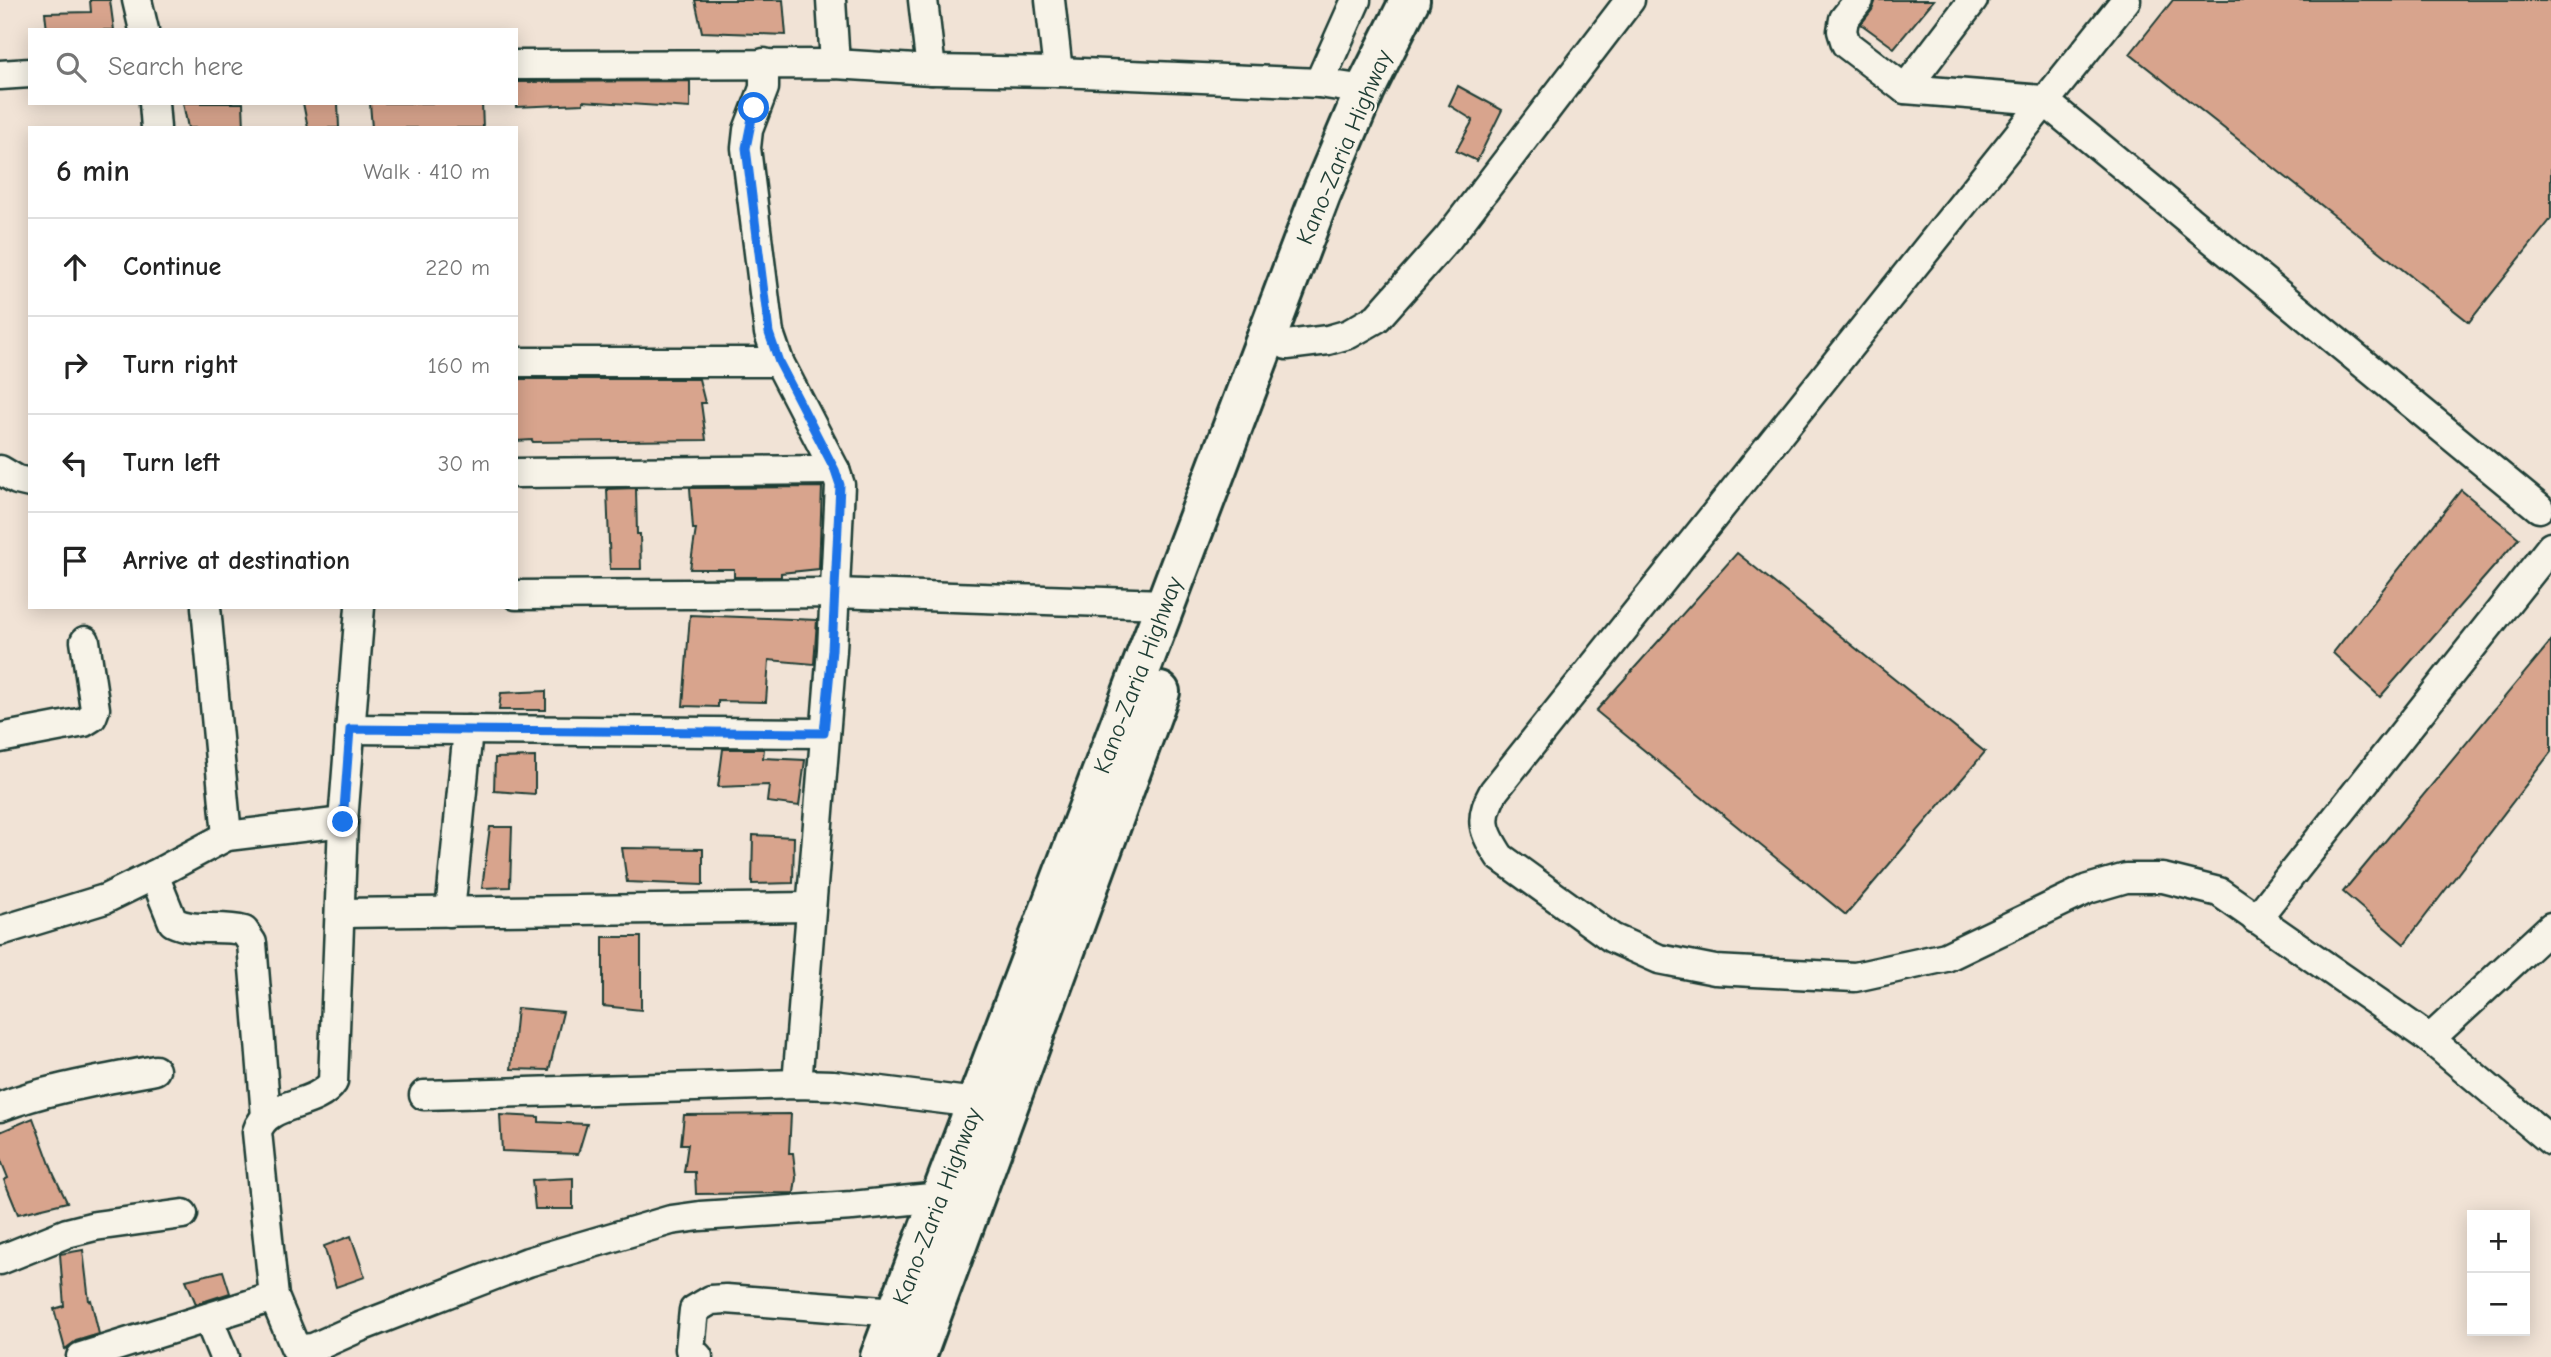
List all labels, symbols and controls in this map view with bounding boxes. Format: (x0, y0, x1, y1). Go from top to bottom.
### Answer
search box (28, 28, 518, 105)
street label: Kano-Zaria Highway (1290, 45, 1398, 248)
icon: search (52, 48, 90, 86)
text: Search here (108, 52, 243, 82)
route start (738, 92, 769, 123)
text: 6 min (56, 154, 130, 189)
text: Walk · 410 m (363, 158, 490, 185)
icon: ahead (56, 248, 94, 286)
text: Continue (123, 252, 221, 282)
text: 220 m (425, 254, 490, 281)
icon: right (56, 346, 94, 384)
text: Turn right (123, 350, 237, 380)
text: 160 m (428, 352, 490, 379)
icon: left (56, 444, 94, 482)
text: Turn left (123, 448, 220, 478)
text: 30 m (438, 450, 490, 477)
icon: arrive (56, 542, 94, 580)
text: Arrive at destination (123, 546, 350, 576)
street label: Kano-Zaria Highway (1088, 572, 1189, 777)
route end (327, 806, 358, 837)
street label: Kano-Zaria Highway (887, 1103, 988, 1308)
map controls (2467, 1210, 2530, 1336)
button: + (2467, 1210, 2530, 1273)
button: − (2467, 1273, 2530, 1336)

